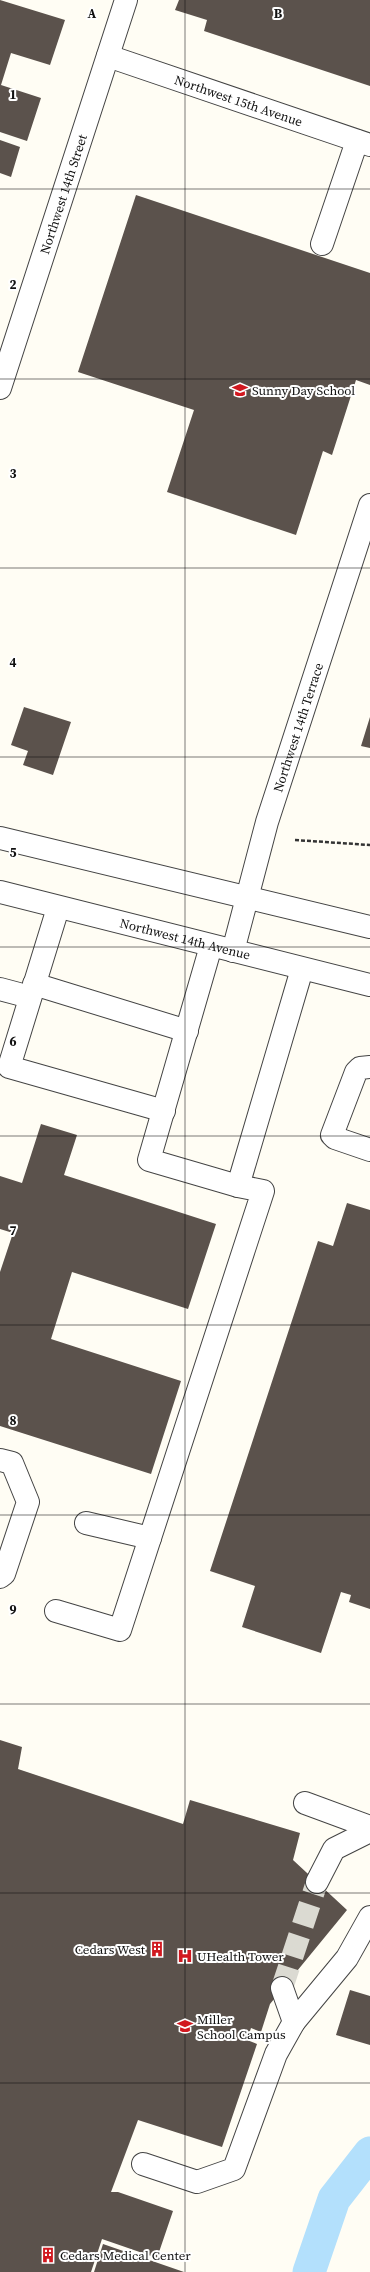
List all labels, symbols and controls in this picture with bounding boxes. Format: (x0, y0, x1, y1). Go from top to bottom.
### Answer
text: A (88, 5, 97, 22)
text: B (274, 5, 283, 22)
street label: Northwest 15th Avenue (172, 71, 305, 130)
text: 1 (9, 86, 17, 103)
street label: Northwest 14th Street (36, 131, 91, 256)
text: 2 (9, 276, 17, 293)
school or university icon: Sunny Day School (231, 381, 249, 399)
place label: Sunny Day School (252, 382, 355, 399)
text: 3 (9, 465, 17, 482)
text: 4 (9, 654, 17, 671)
street label: Northwest 14th Terrace (269, 660, 327, 794)
text: 5 (9, 844, 17, 861)
street label: Northwest 14th Avenue (118, 914, 253, 963)
text: 6 (9, 1033, 17, 1050)
text: 7 (9, 1222, 17, 1239)
text: 8 (9, 1412, 17, 1429)
text: 9 (9, 1601, 17, 1618)
building icon: Cedars West (148, 1940, 166, 1958)
place label: Cedars West (75, 1941, 146, 1958)
hospital icon: UHealth Tower (176, 1947, 194, 1965)
place label: UHealth Tower (197, 1948, 284, 1965)
place label: Miller School Campus (197, 2011, 286, 2043)
school or university icon: Miller School Campus (176, 2017, 194, 2035)
building icon: Cedars Medical Center (39, 2246, 57, 2264)
place label: Cedars Medical Center (60, 2247, 191, 2264)

